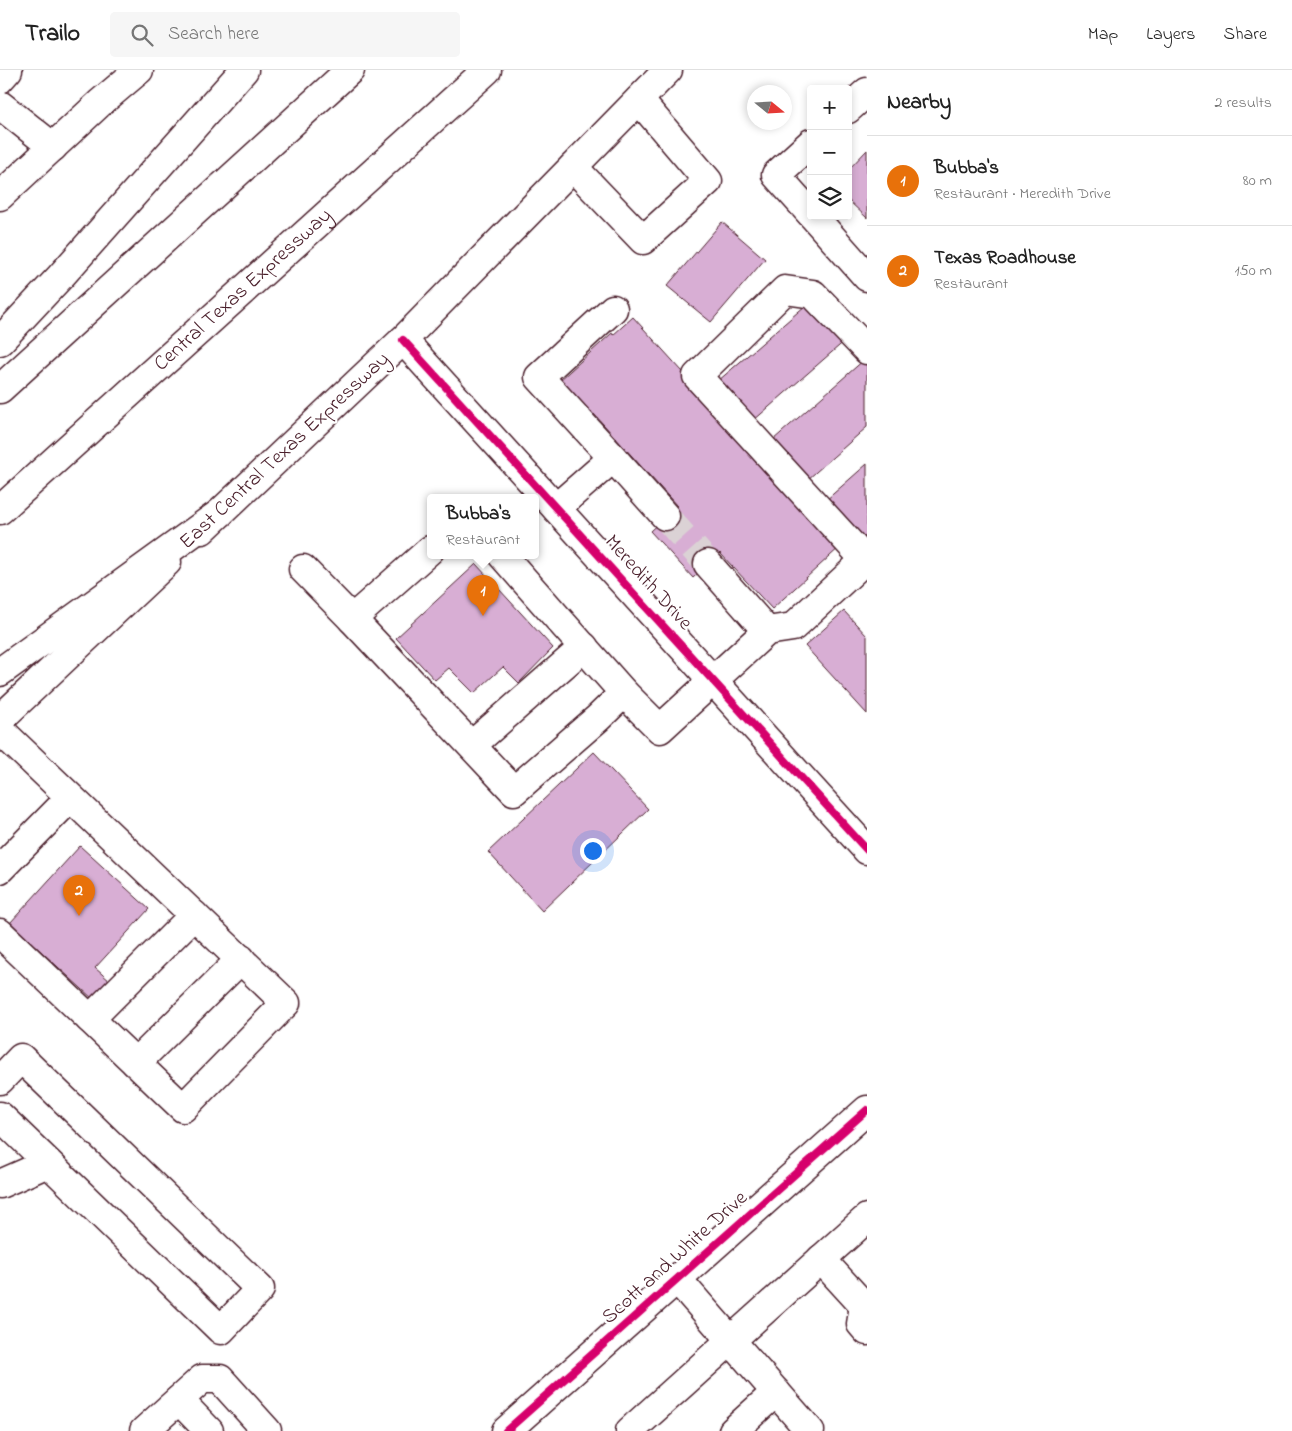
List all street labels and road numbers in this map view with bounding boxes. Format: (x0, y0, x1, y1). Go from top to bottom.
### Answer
street label: Central Texas Expressway (148, 202, 340, 379)
street label: East Central Texas Expressway (173, 345, 398, 558)
street label: Meredith Drive (597, 528, 700, 638)
street label: Scott and White Drive (595, 1184, 755, 1332)

